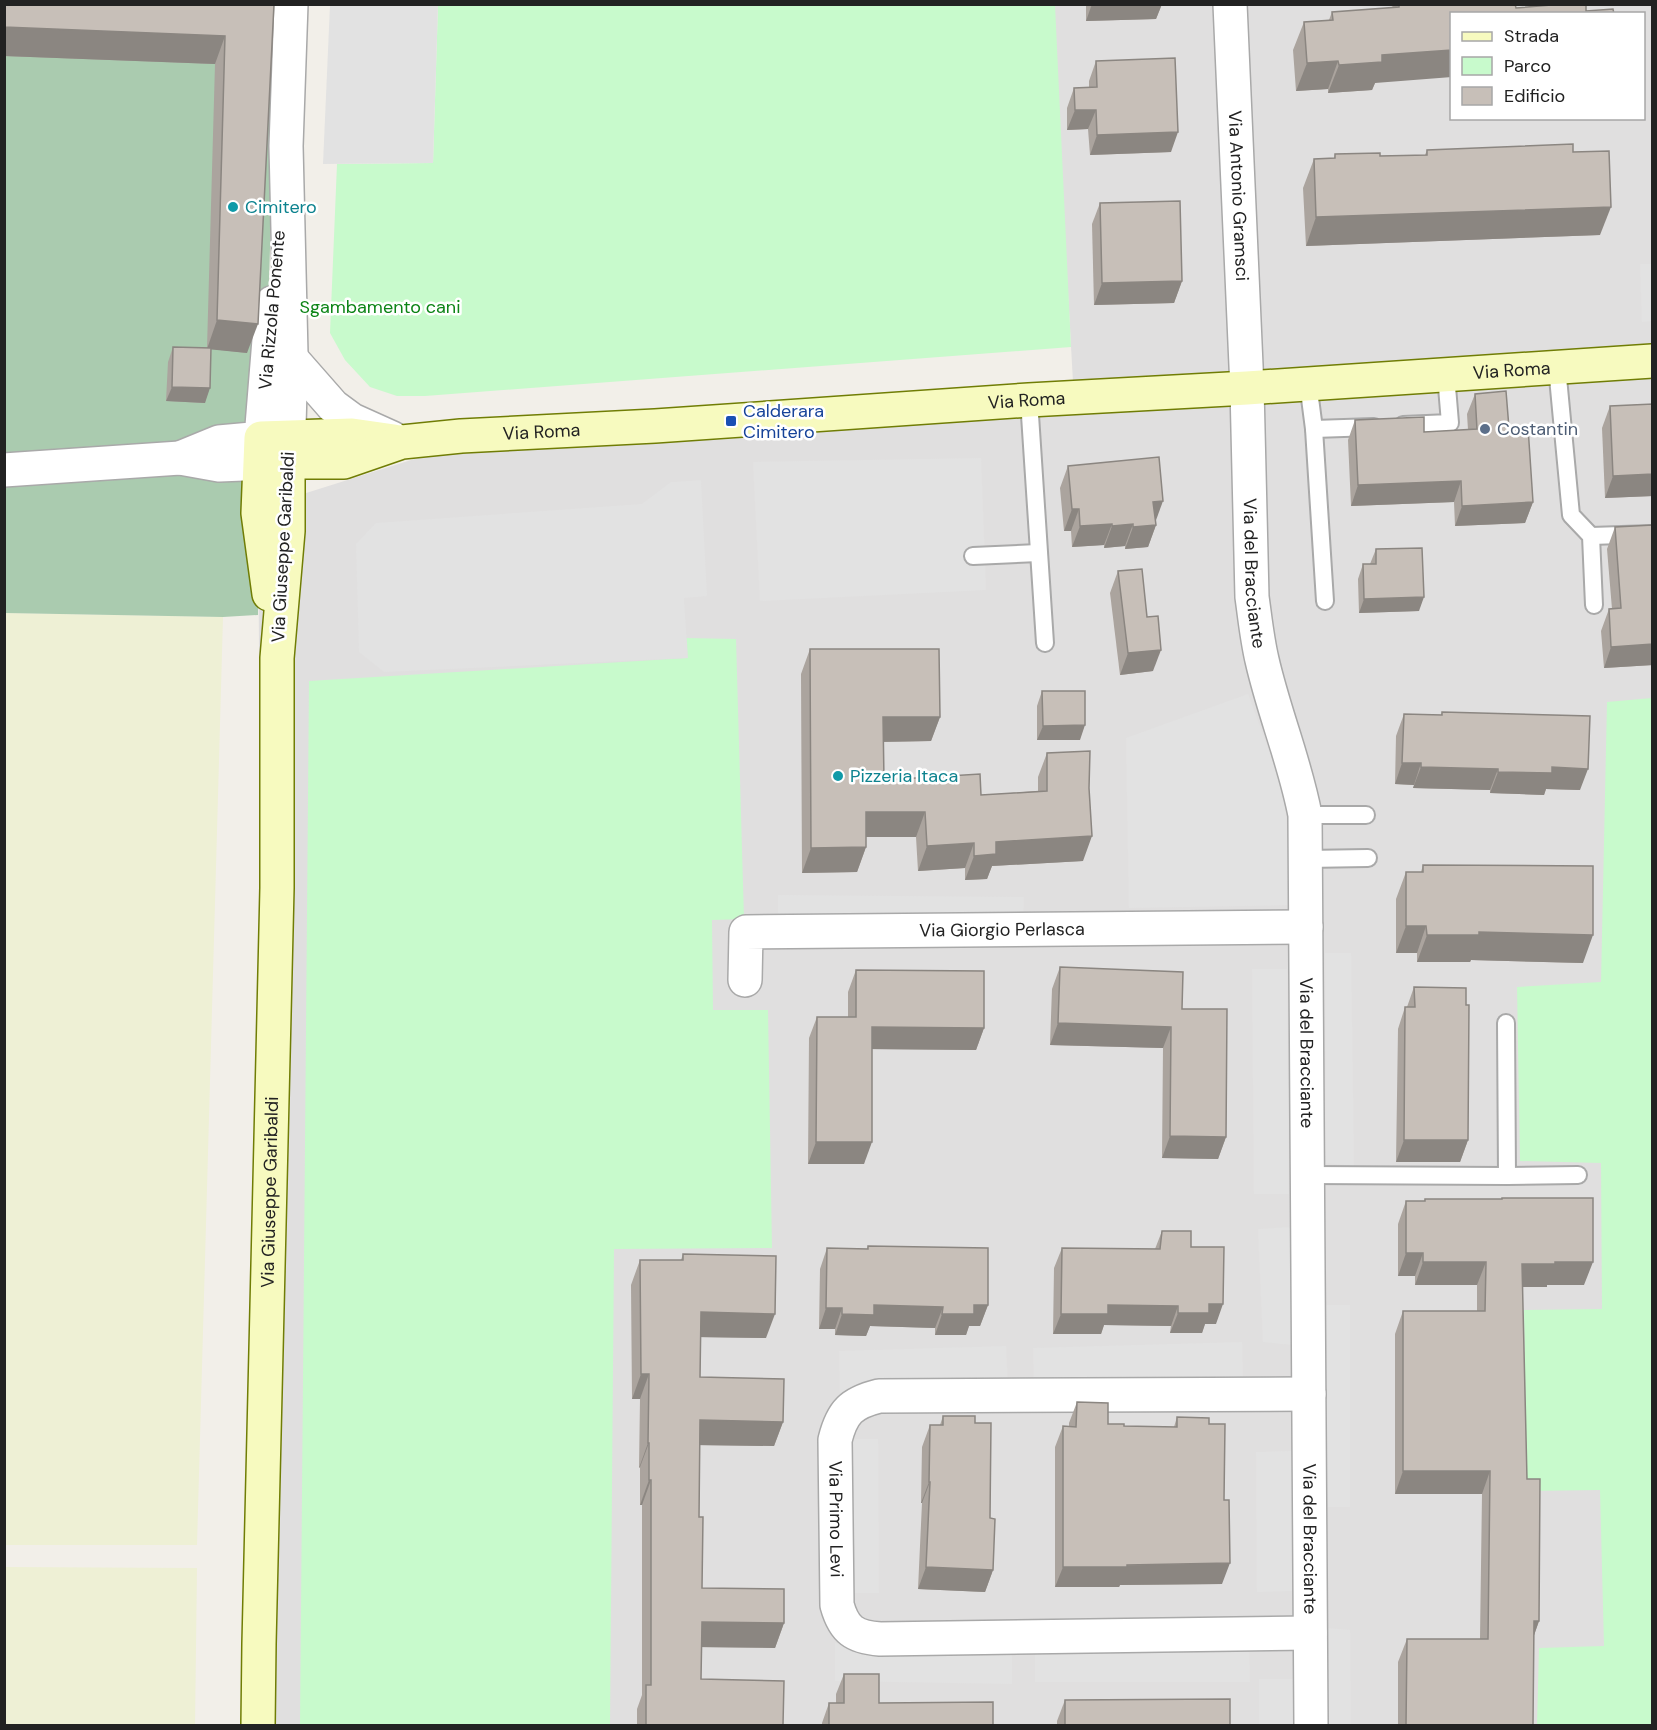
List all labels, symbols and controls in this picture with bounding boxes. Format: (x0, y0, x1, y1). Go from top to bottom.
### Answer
legend (1450, 12, 1645, 120)
text: Strada (1504, 24, 1559, 48)
text: Parco (1504, 54, 1551, 78)
text: Edificio (1504, 84, 1565, 108)
street label: Via Antonio Gramsci (1223, 110, 1254, 282)
place label: Cimitero (245, 195, 317, 219)
marker: Cimitero (226, 200, 240, 214)
street label: Via Rizzola Ponente (253, 229, 291, 391)
park label: Sgambamento cani (300, 295, 460, 319)
street label: Via Roma (1472, 356, 1551, 385)
street label: Via Roma (987, 386, 1066, 415)
place label: Calderara Cimitero (743, 399, 824, 444)
marker: Calderara Cimitero (724, 414, 738, 428)
place label: Costantin (1497, 417, 1578, 441)
street label: Via Roma (502, 418, 581, 446)
marker: Costantin (1478, 422, 1492, 436)
street label: Via Giuseppe Garibaldi (266, 451, 300, 643)
street label: Via del Bracciante (1238, 498, 1271, 650)
place label: Pizzeria Itaca (850, 764, 958, 788)
marker: Pizzeria Itaca (831, 769, 845, 783)
street label: Via Giorgio Perlasca (919, 917, 1085, 942)
street label: Via del Bracciante (1294, 977, 1319, 1128)
street label: Via Giuseppe Garibaldi (255, 1096, 284, 1288)
street label: Via Primo Levi (823, 1461, 849, 1578)
street label: Via del Bracciante (1297, 1463, 1322, 1614)

